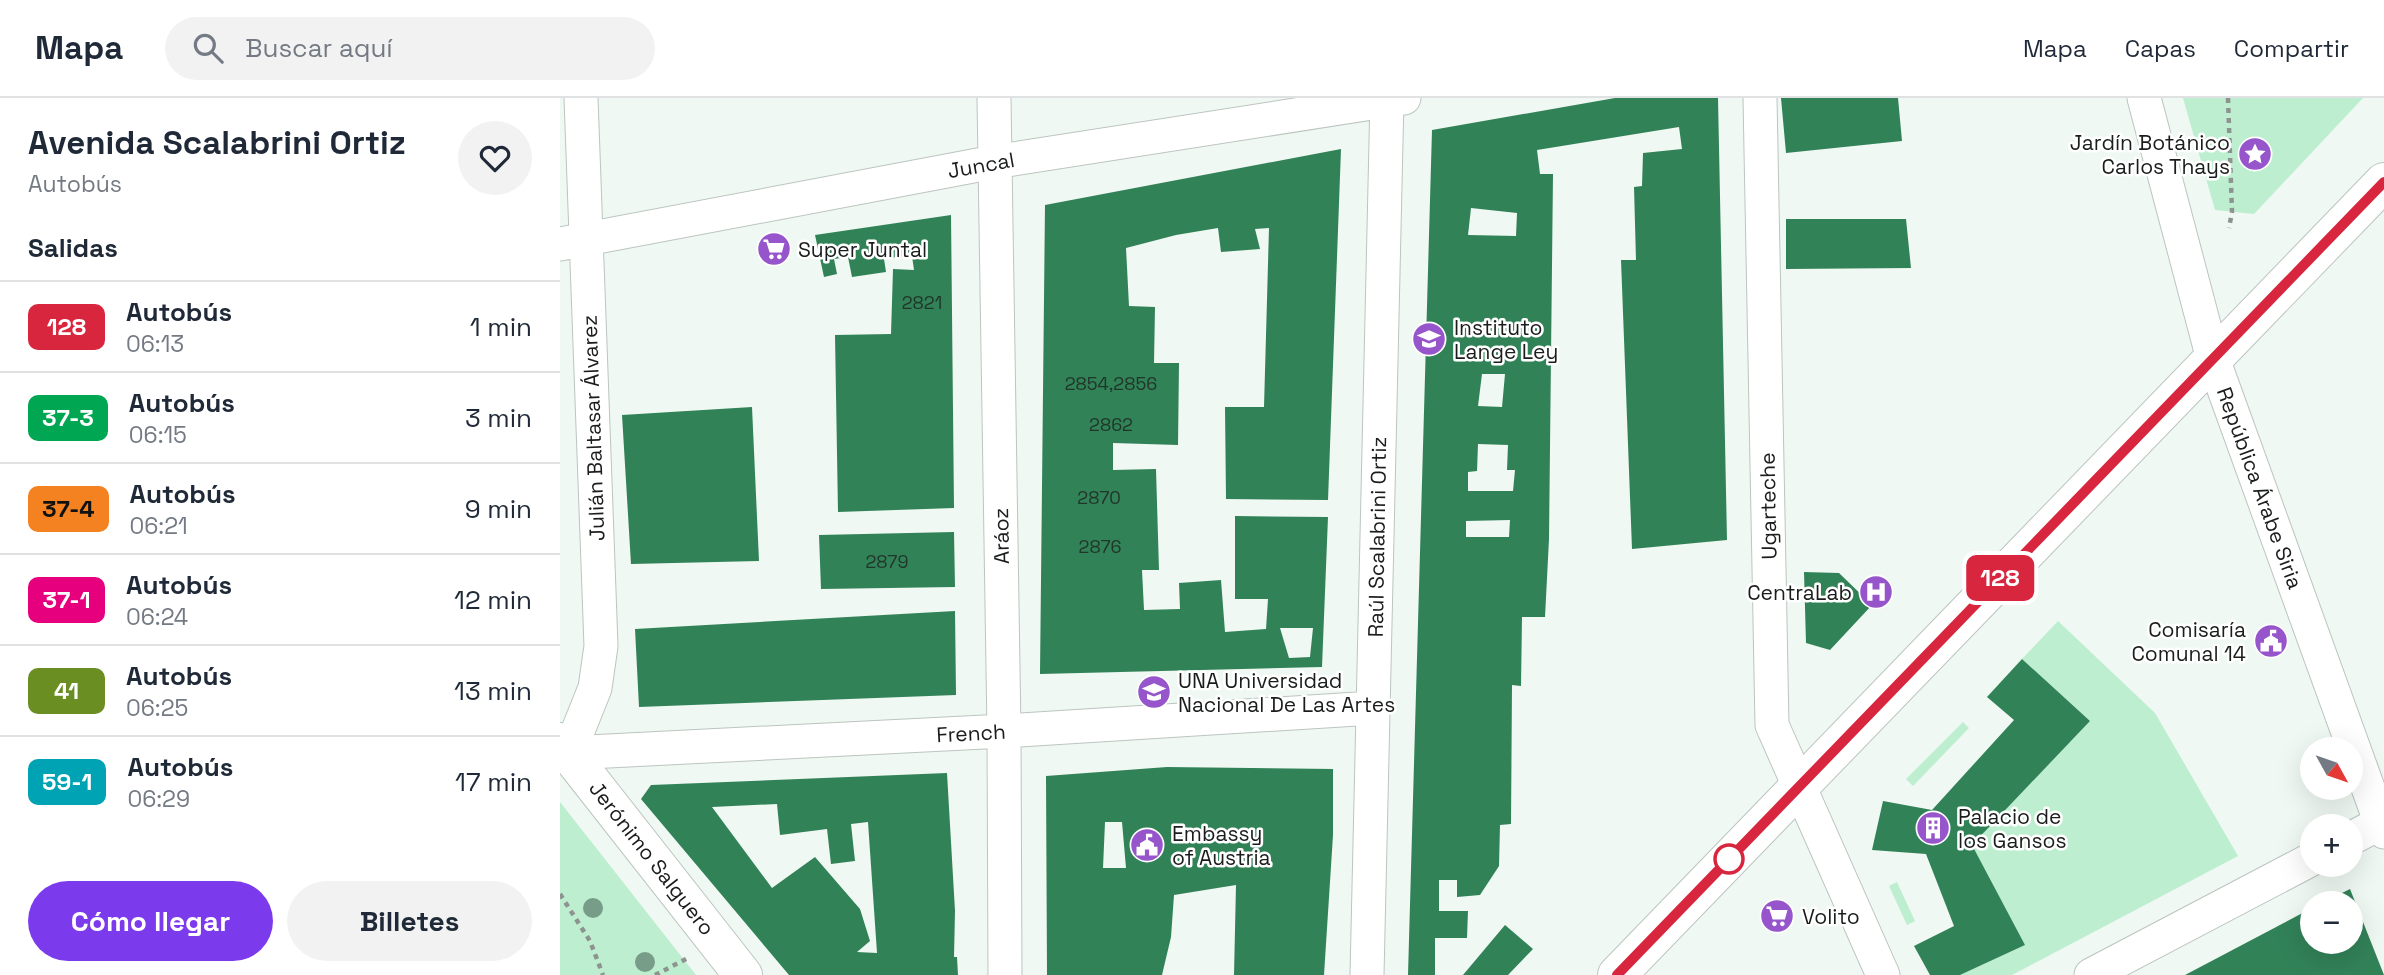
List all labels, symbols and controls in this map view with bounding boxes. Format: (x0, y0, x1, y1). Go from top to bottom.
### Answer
search box (165, 17, 655, 80)
text: Mapa (35, 27, 123, 69)
icon: search (189, 29, 227, 67)
text: Buscar aquí (245, 31, 393, 65)
text: Mapa (2023, 33, 2087, 64)
text: Capas (2125, 33, 2196, 64)
text: Compartir (2234, 33, 2349, 64)
button: heart (458, 121, 532, 195)
text: Avenida Scalabrini Ortiz (28, 122, 406, 164)
place label: Jardín Botánico Carlos Thays (2070, 129, 2230, 180)
place icon: Jardín Botánico Carlos Thays (2236, 135, 2274, 173)
street label: Juncal (945, 146, 1017, 184)
text: Autobús (28, 169, 122, 199)
supermarket icon: Super Juntal (755, 230, 793, 268)
text: Salidas (28, 231, 118, 265)
place label: Super Juntal (798, 236, 927, 263)
house number: 2821 (902, 291, 942, 314)
text: Autobús (126, 295, 232, 329)
text: 1 min (470, 310, 532, 344)
text: 128 (47, 311, 86, 342)
place label: Instituto Lange Ley (1454, 314, 1558, 365)
street label: Julián Baltasar Álvarez (576, 315, 610, 541)
school or university icon: Instituto Lange Ley (1410, 320, 1448, 358)
text: 06:13 (126, 329, 184, 359)
house number: 2854,2856 (1065, 372, 1157, 395)
street label: República Árabe Siria (2211, 383, 2309, 593)
text: Autobús (129, 386, 235, 420)
text: 3 min (465, 401, 532, 435)
text: 37-3 (42, 402, 94, 433)
house number: 2862 (1089, 413, 1133, 436)
text: 06:15 (129, 420, 187, 450)
street label: Raúl Scalabrini Ortiz (1362, 436, 1392, 638)
street label: Ugarteche (1754, 452, 1782, 560)
text: Autobús (130, 477, 236, 511)
house number: 2870 (1077, 486, 1121, 509)
text: 9 min (465, 492, 532, 526)
text: 37-4 (42, 493, 95, 524)
street label: Aráoz (987, 508, 1015, 564)
text: 06:21 (130, 511, 188, 541)
house number: 2876 (1079, 535, 1121, 558)
house number: 2879 (865, 550, 909, 573)
line badge: 128 (1960, 555, 2040, 601)
text: 128 (1980, 562, 2020, 593)
text: Autobús (126, 568, 232, 602)
hospital icon: CentraLab (1857, 573, 1895, 611)
place label: CentraLab (1747, 579, 1852, 606)
text: 12 min (454, 583, 532, 617)
text: 37-1 (42, 584, 91, 615)
text: 06:24 (126, 602, 188, 632)
place label: Comisaría Comunal 14 (2131, 616, 2246, 667)
public building icon: Comisaría Comunal 14 (2252, 622, 2290, 660)
text: Autobús (126, 659, 232, 693)
place label: UNA Universidad Nacional De Las Artes (1178, 667, 1395, 718)
school or university icon: UNA Universidad Nacional De Las Artes (1135, 673, 1173, 711)
text: 13 min (454, 674, 532, 708)
text: 41 (54, 675, 79, 706)
text: 06:25 (126, 693, 188, 723)
street label: French (936, 718, 1006, 748)
north arrow (2300, 737, 2362, 800)
map controls (2300, 737, 2363, 954)
text: Autobús (127, 750, 233, 784)
text: 17 min (455, 765, 532, 799)
text: 59-1 (42, 766, 92, 797)
street label: Jerónimo Salguero (583, 775, 721, 941)
text: 06:29 (127, 784, 190, 814)
place label: Palacio de los Gansos (1958, 803, 2067, 854)
building icon: Palacio de los Gansos (1914, 809, 1952, 847)
button: + (2300, 814, 2363, 877)
place label: Embassy of Austria (1172, 820, 1271, 871)
public building icon: Embassy of Austria (1128, 826, 1166, 864)
unlabelled marker (1714, 844, 1744, 874)
button: Cómo llegar (28, 881, 273, 961)
button: Billetes (287, 881, 532, 961)
button: − (2300, 891, 2363, 954)
supermarket icon: Volito (1758, 897, 1796, 935)
place label: Volito (1802, 903, 1860, 930)

